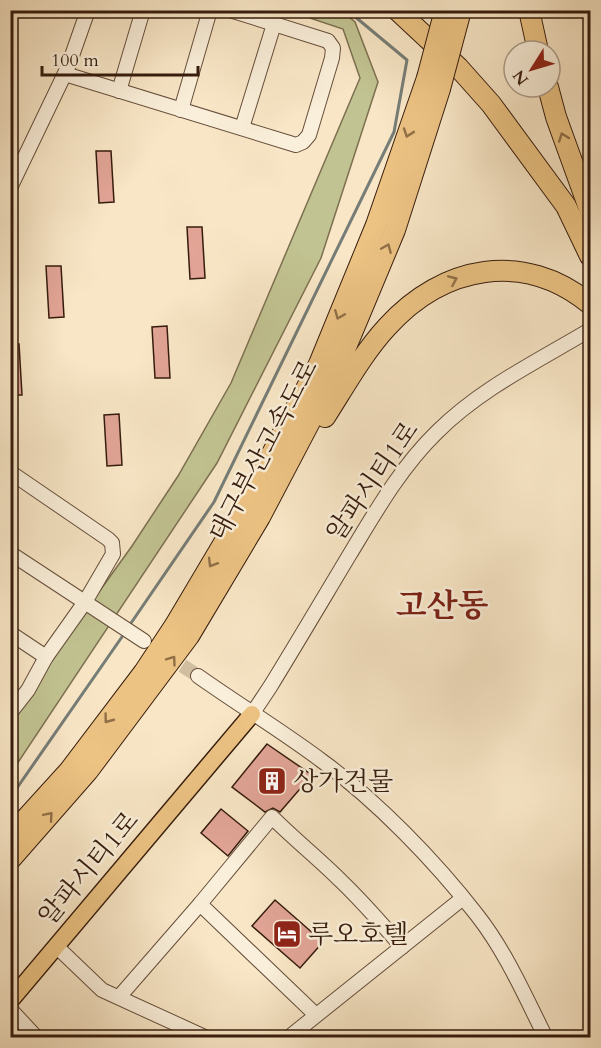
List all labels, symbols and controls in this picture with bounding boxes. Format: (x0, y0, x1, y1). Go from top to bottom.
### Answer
scale bar (42, 39, 198, 77)
north arrow (502, 39, 562, 99)
text: 100 m (51, 48, 99, 73)
text: N (508, 65, 534, 90)
one-way arrow (402, 127, 415, 138)
one-way arrow (557, 132, 570, 142)
one-way arrow (380, 243, 392, 254)
one-way arrow (447, 275, 458, 287)
one-way arrow (334, 309, 346, 320)
street label: 대구부산고속도로 (201, 353, 326, 547)
street label: 알파시티1로 (318, 414, 427, 548)
one-way arrow (207, 557, 219, 567)
district label: 고산동 (396, 584, 488, 628)
one-way arrow (165, 655, 176, 666)
one-way arrow (105, 712, 116, 723)
place label: 상가건물 (293, 764, 393, 799)
building icon: 상가건물 (256, 765, 288, 797)
street label: 알파시티1로 (30, 804, 146, 933)
one-way arrow (42, 812, 53, 823)
place label: 루오호텔 (308, 917, 408, 952)
hotel icon: 루오호텔 (271, 918, 303, 950)

